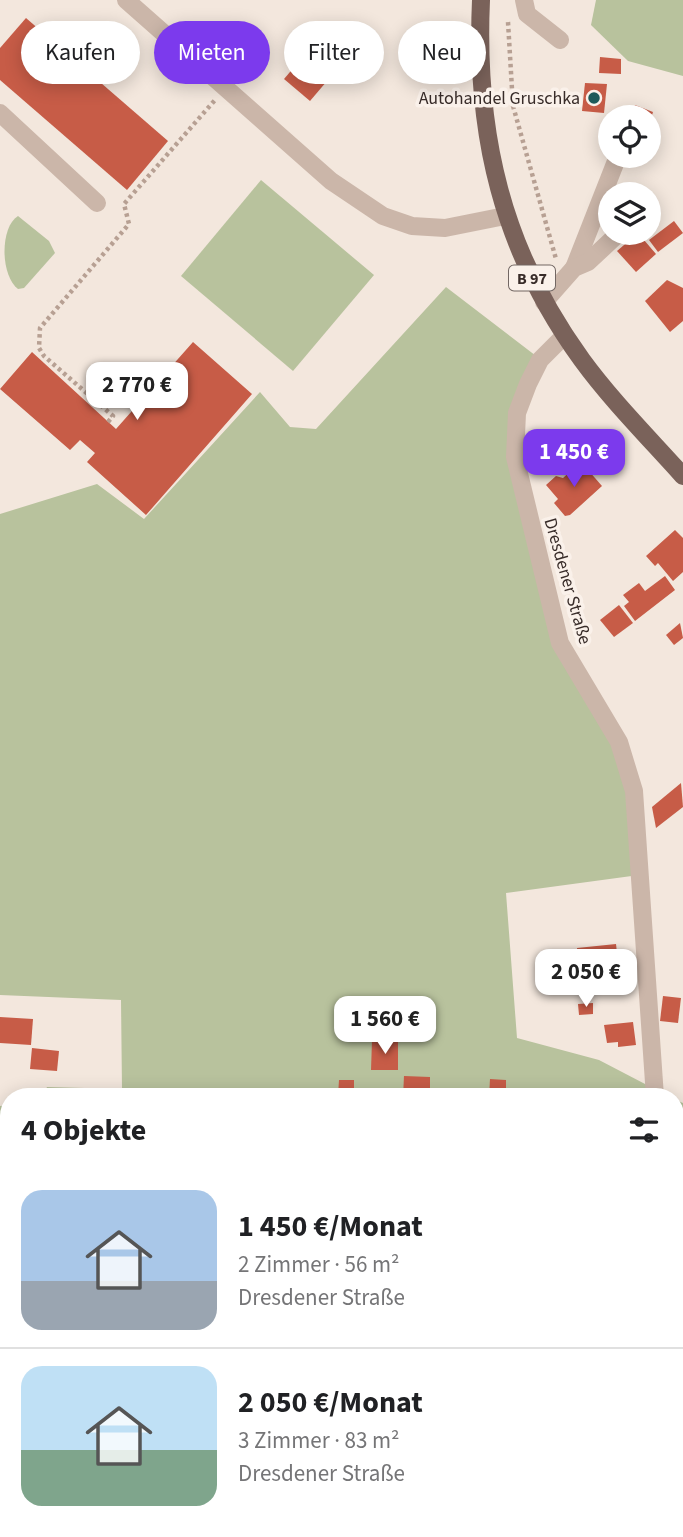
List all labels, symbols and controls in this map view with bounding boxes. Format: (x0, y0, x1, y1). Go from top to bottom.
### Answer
chip: Kaufen (21, 21, 140, 84)
chip: Mieten (154, 21, 270, 84)
chip: Filter (284, 21, 384, 84)
chip: Neu (398, 21, 486, 84)
place label: Autohandel Gruschka (419, 86, 580, 111)
marker: Autohandel Gruschka (586, 90, 602, 106)
map controls (598, 105, 661, 245)
button: locate (598, 105, 661, 168)
button: layers (598, 182, 661, 245)
road number: B 97 (509, 266, 555, 290)
pin: 2 770 € (72, 362, 202, 422)
text: 2 770 € (102, 368, 172, 401)
pin: 1 450 € (509, 430, 639, 489)
text: 1 450 € (539, 435, 609, 468)
street label: Dresdener Straße (538, 515, 598, 647)
pin: 2 050 € (521, 950, 651, 1009)
text: 2 050 € (551, 955, 621, 988)
pin: 1 560 € (320, 996, 450, 1056)
text: 1 560 € (350, 1002, 420, 1035)
text: 4 Objekte (21, 1109, 146, 1152)
icon: filters (625, 1111, 663, 1149)
text: 1 450 €/Monat (238, 1205, 423, 1248)
icon: home (77, 1218, 161, 1302)
text: 2 Zimmer · 56 m² (238, 1248, 400, 1281)
text: Dresdener Straße (238, 1281, 405, 1314)
text: 2 050 €/Monat (238, 1381, 423, 1424)
icon: home (77, 1394, 161, 1478)
text: 3 Zimmer · 83 m² (238, 1424, 400, 1457)
text: Dresdener Straße (238, 1457, 405, 1490)

